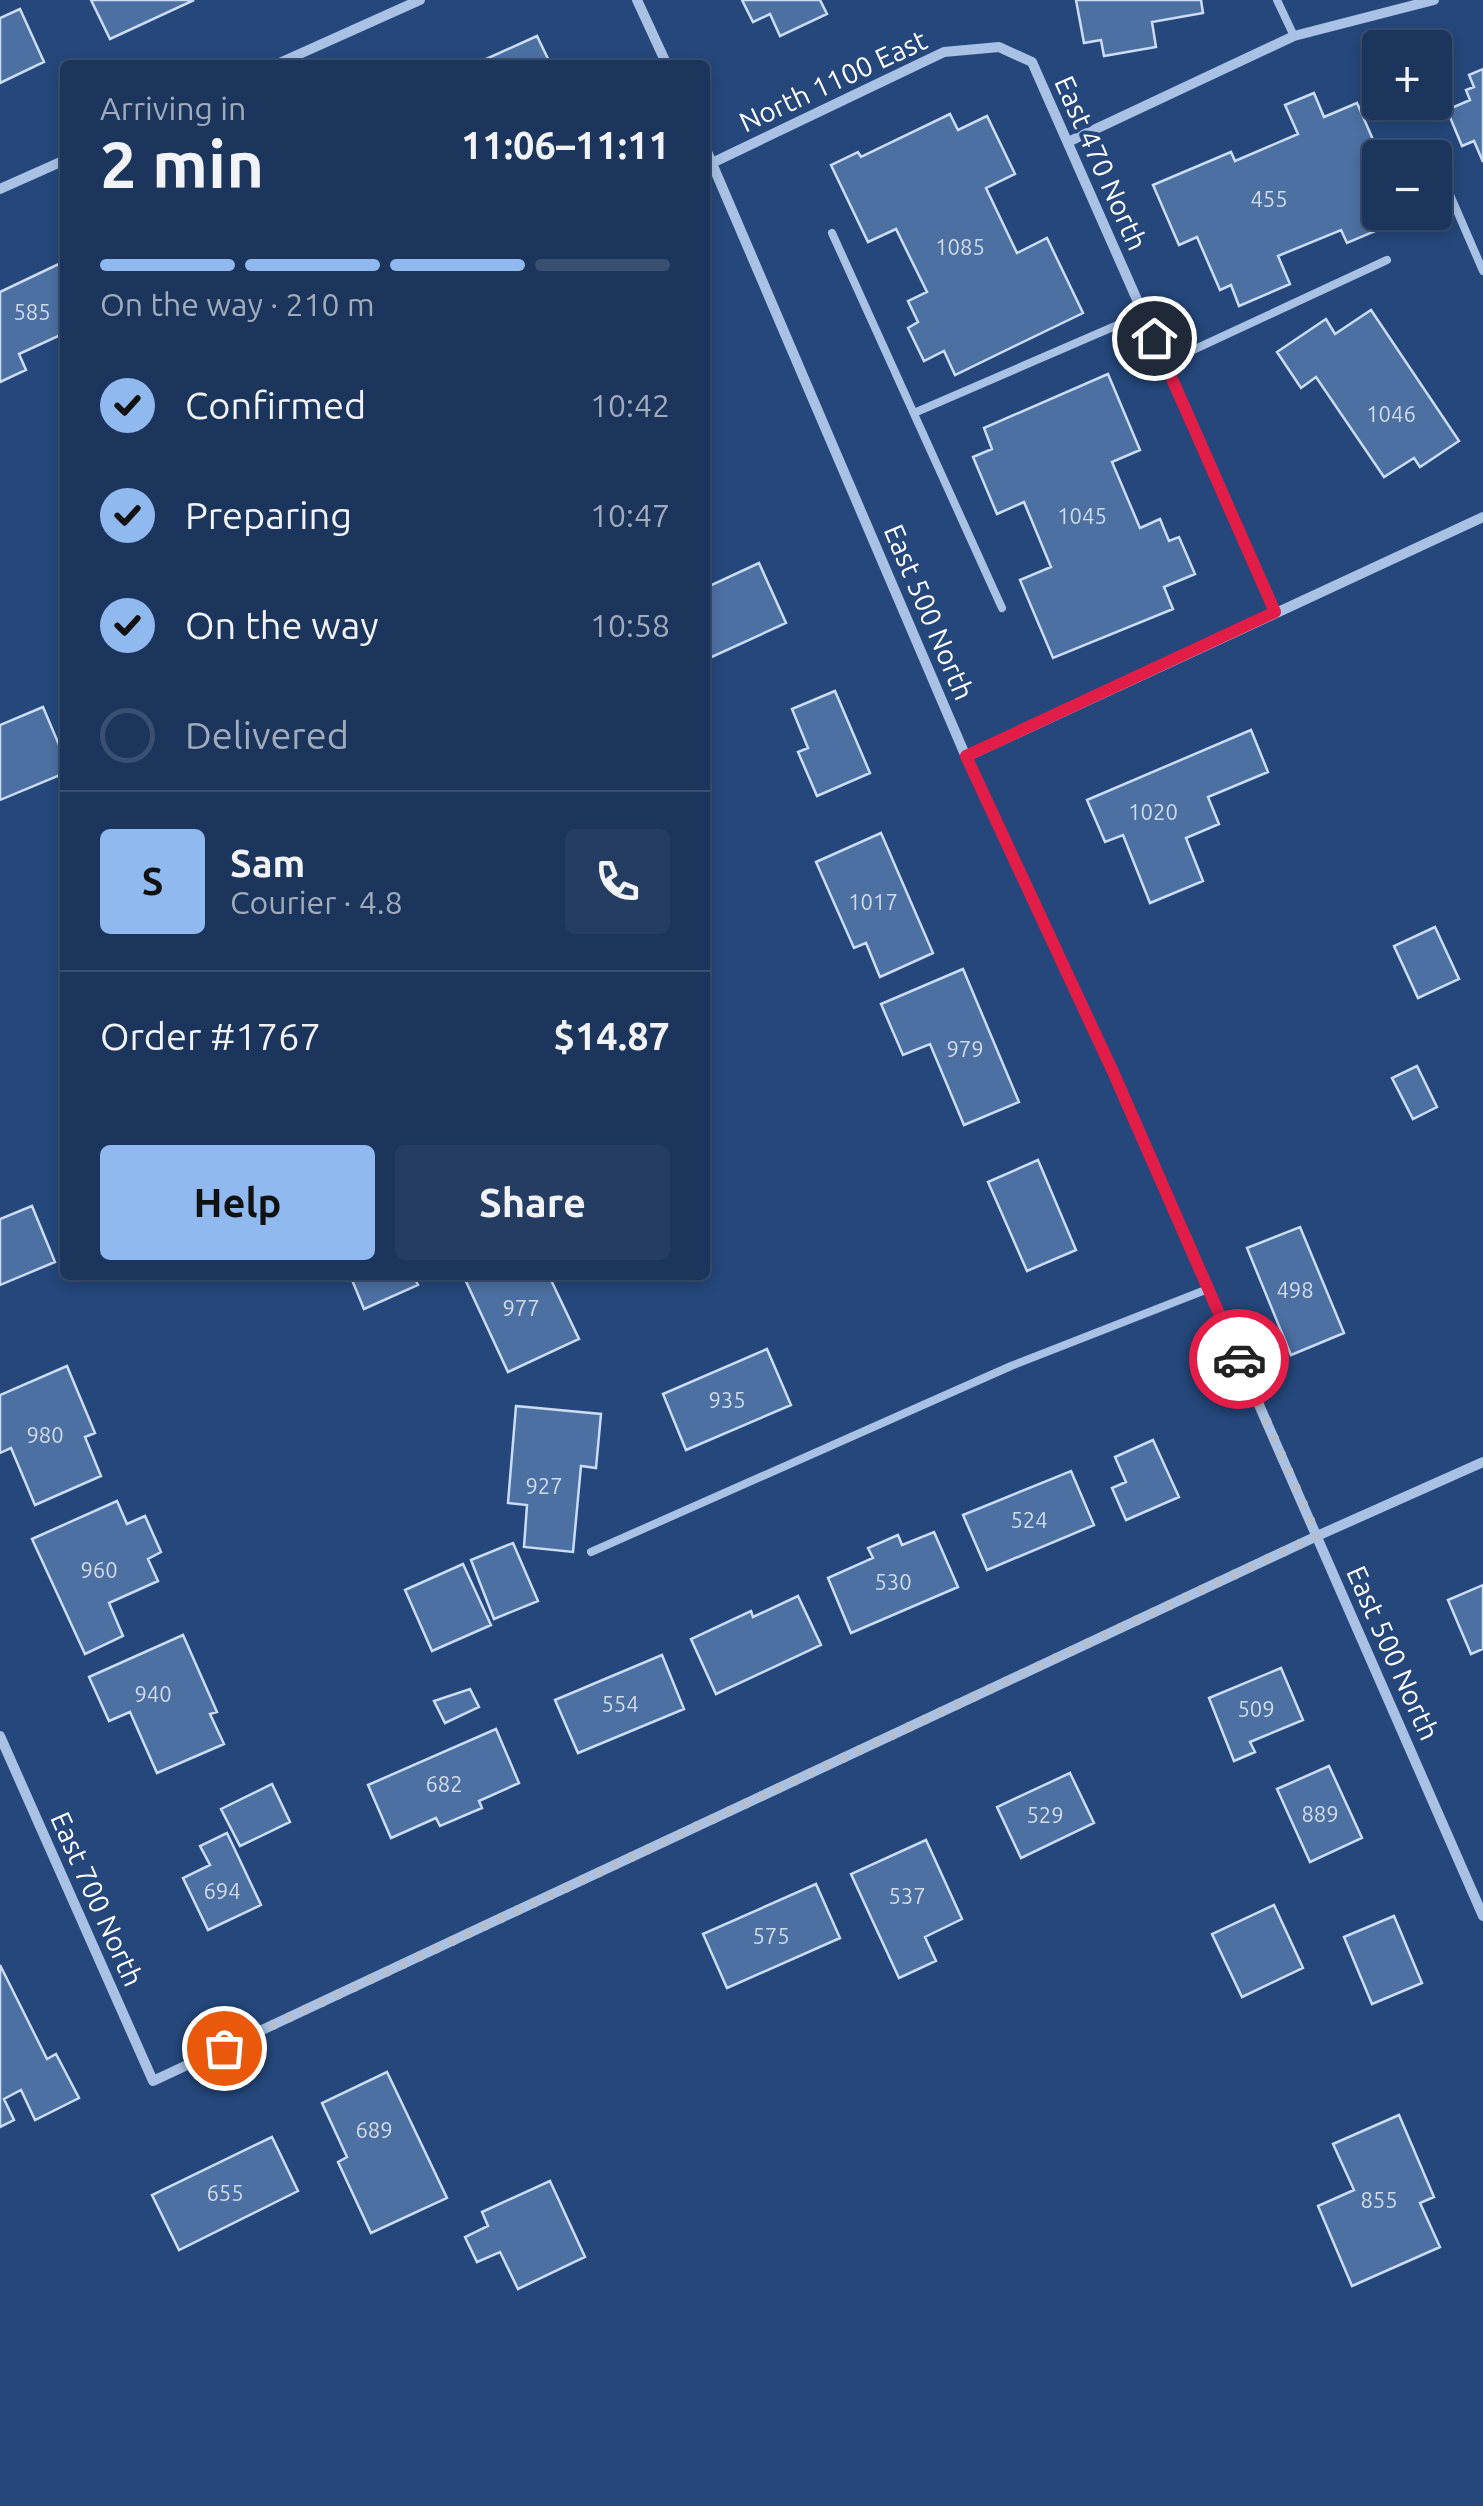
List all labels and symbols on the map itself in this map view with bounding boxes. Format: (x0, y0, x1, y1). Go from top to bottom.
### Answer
street label: North 1100 East (734, 24, 931, 138)
street label: East 470 North (1049, 71, 1154, 255)
house number: 455 (1250, 186, 1288, 211)
house number: 1085 (935, 234, 985, 259)
pin (1112, 296, 1197, 381)
house number: 585 (13, 299, 51, 324)
house number: 1046 (1366, 401, 1416, 426)
house number: 1045 (1057, 503, 1107, 528)
street label: East 500 North (879, 519, 980, 704)
house number: 1020 (1128, 799, 1178, 824)
house number: 1017 (848, 889, 898, 914)
house number: 979 (946, 1036, 984, 1061)
house number: 498 (1276, 1277, 1314, 1302)
house number: 977 (502, 1295, 540, 1320)
courier (1189, 1309, 1289, 1409)
house number: 935 (708, 1387, 746, 1412)
house number: 980 (26, 1422, 64, 1447)
house number: 927 (525, 1473, 563, 1498)
house number: 524 (1010, 1507, 1048, 1532)
house number: 960 (80, 1557, 118, 1582)
street label: East 500 North (1341, 1561, 1446, 1745)
house number: 530 (874, 1569, 912, 1594)
house number: 940 (134, 1681, 172, 1706)
house number: 554 (601, 1691, 639, 1716)
house number: 509 (1237, 1696, 1275, 1721)
house number: 682 (425, 1771, 463, 1796)
house number: 889 (1301, 1801, 1339, 1826)
house number: 529 (1026, 1802, 1064, 1827)
street label: East 700 North (45, 1807, 150, 1991)
house number: 694 (203, 1878, 241, 1903)
house number: 537 (888, 1883, 926, 1908)
house number: 575 (752, 1923, 790, 1948)
pin (182, 2006, 267, 2091)
house number: 689 (355, 2117, 393, 2142)
house number: 655 (206, 2180, 244, 2205)
house number: 855 (1360, 2187, 1398, 2212)

